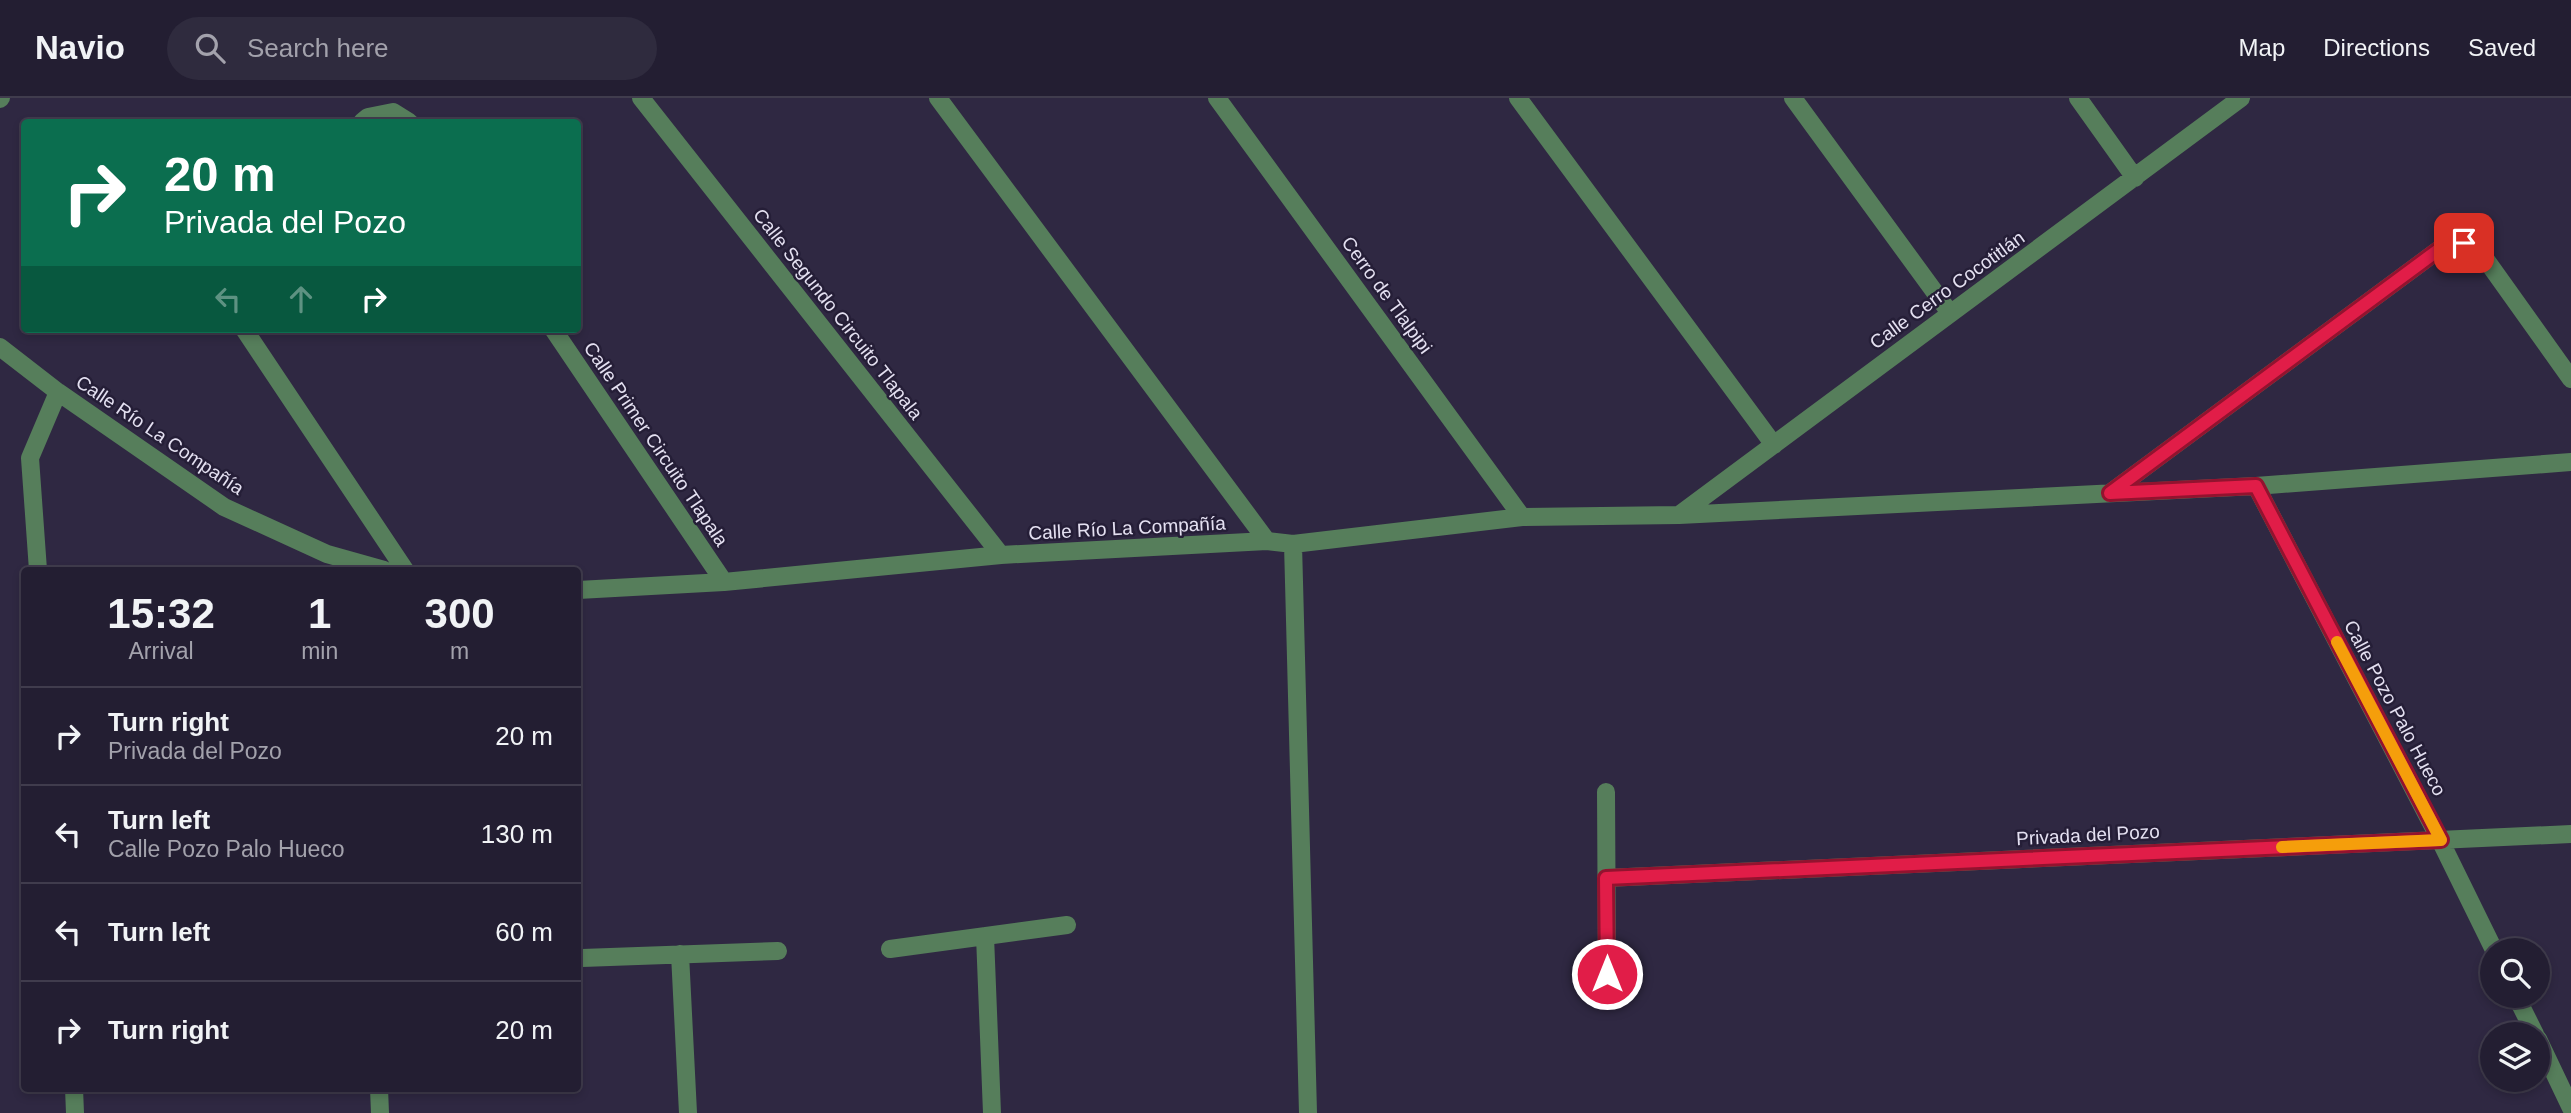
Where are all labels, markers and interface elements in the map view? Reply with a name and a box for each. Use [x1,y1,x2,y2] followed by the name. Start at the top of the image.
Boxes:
[167,17,657,80] search box
[35,29,125,66] text: Navio
[191,29,229,67] icon: search
[247,33,389,63] text: Search here
[2239,34,2285,61] text: Map
[2323,34,2430,61] text: Directions
[2468,34,2536,61] text: Saved
[49,147,140,238] icon: right
[164,147,276,201] text: 20 m
[164,204,406,240] text: Privada del Pozo
[749,204,927,424] street label: Calle Segundo Circuito Tlapala
[2434,213,2494,273] pin
[2445,224,2483,262] icon: arrive
[1866,227,2028,353] street label: Calle Cerro Cocotitlán
[1338,233,1436,357] street label: Cerro de Tlalpipi
[209,280,247,318] icon: left
[282,280,320,318] icon: ahead
[355,280,393,318] icon: right
[580,338,732,550] street label: Calle Primer Circuito Tlapala
[72,371,248,499] street label: Calle Río La Compañía
[1028,512,1227,544] street label: Calle Río La Compañía
[107,590,215,637] text: 15:32
[308,590,331,637] text: 1
[425,590,495,637] text: 300
[2340,617,2450,799] street label: Calle Pozo Palo Hueco
[128,638,194,664] text: Arrival
[301,638,338,664] text: min
[450,638,469,664] text: m
[108,707,229,737] text: Turn right
[49,717,87,755] icon: right
[495,721,553,751] text: 20 m
[108,738,282,764] text: Privada del Pozo
[108,805,210,835] text: Turn left
[49,815,87,853] icon: left
[481,819,553,849] text: 130 m
[2016,821,2160,849] street label: Privada del Pozo
[108,836,345,862] text: Calle Pozo Palo Hueco
[49,913,87,951] icon: left
[108,917,210,947] text: Turn left
[495,917,553,947] text: 60 m
[1570,937,1644,1011] position arrow
[2480,938,2550,1092] map controls
[2480,938,2550,1008] button: search
[49,1011,87,1049] icon: right
[108,1015,229,1045] text: Turn right
[495,1015,553,1045] text: 20 m
[2480,1022,2550,1092] button: layers

